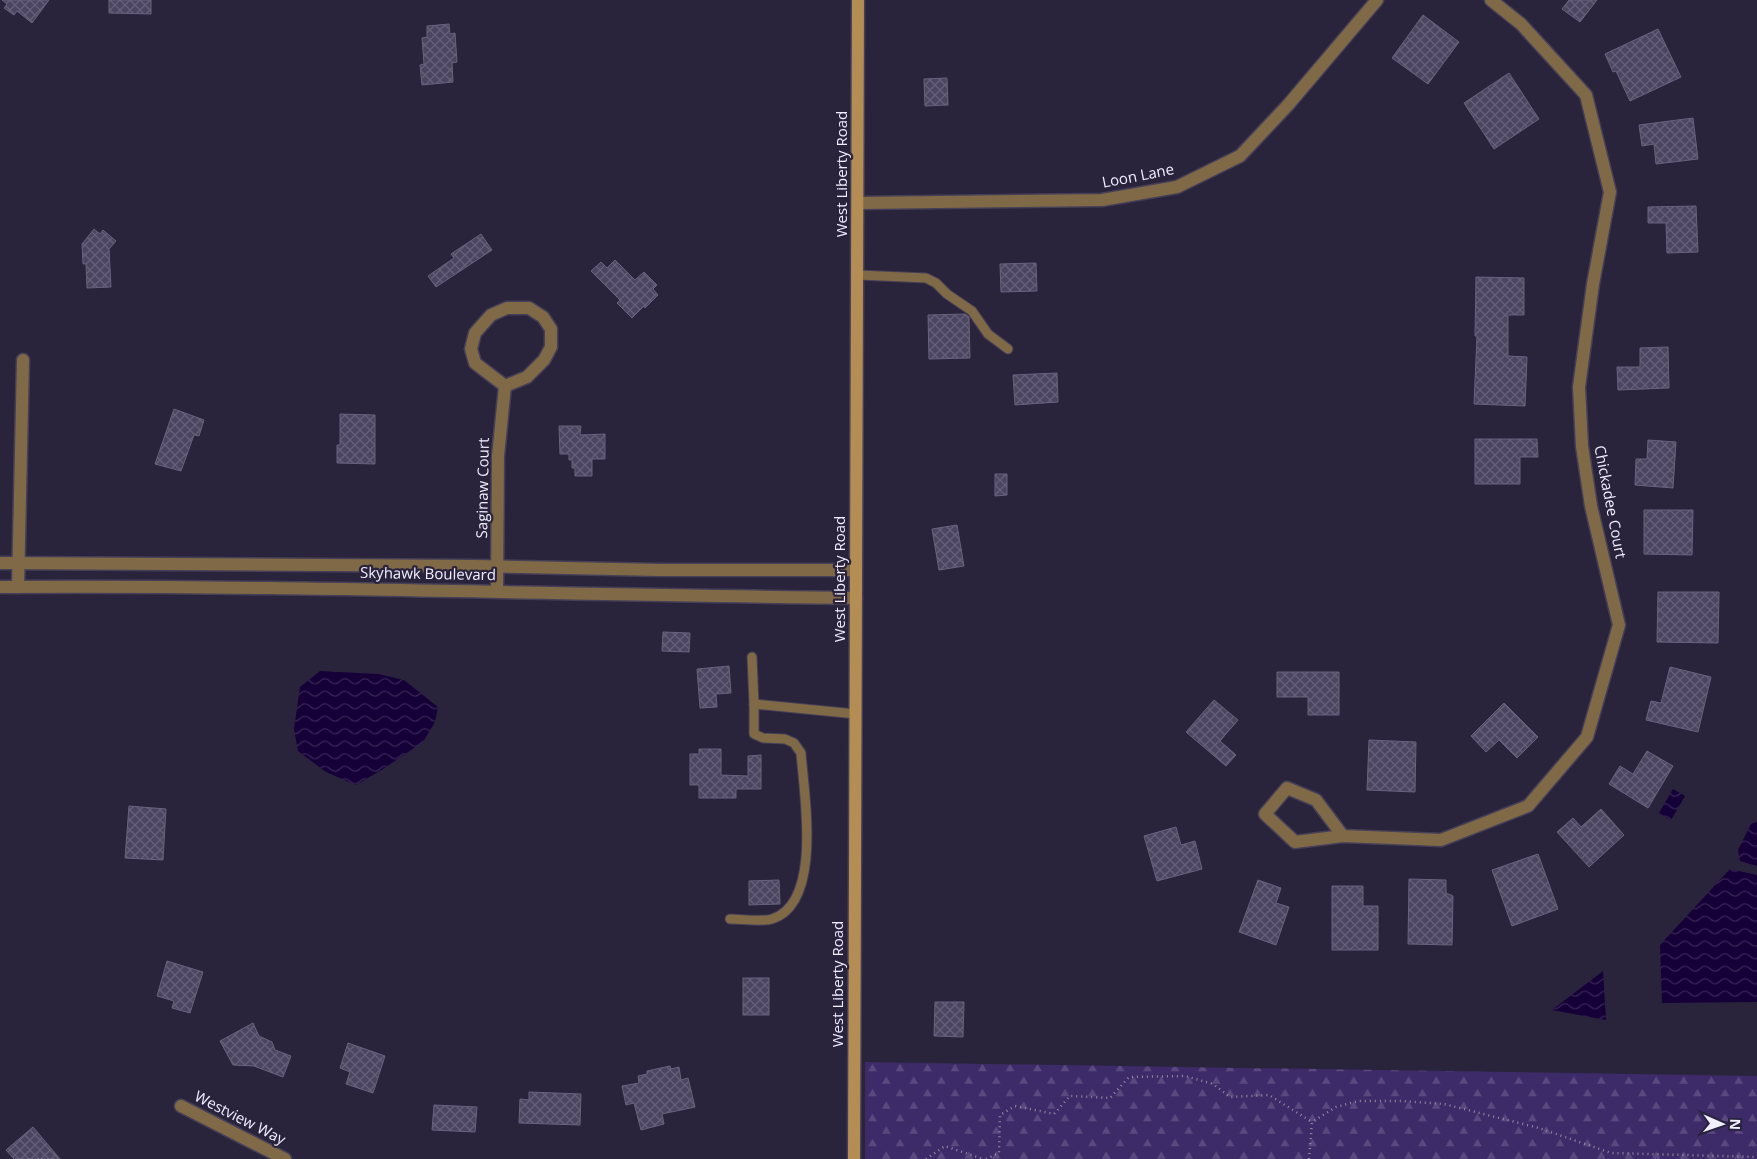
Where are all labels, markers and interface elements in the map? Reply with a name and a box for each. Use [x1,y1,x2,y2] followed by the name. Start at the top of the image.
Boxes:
[831,111,851,237] street label: West Liberty Road
[1100,158,1175,192] street label: Loon Lane
[471,437,493,539] street label: Saginaw Court
[1590,444,1632,560] street label: Chickadee Court
[829,516,849,642] street label: West Liberty Road
[360,562,496,584] street label: Skyhawk Boulevard
[827,921,847,1047] street label: West Liberty Road
[191,1086,290,1149] street label: Westview Way
[1697,1099,1747,1149] north arrow
[1726,1118,1745,1130] text: N

